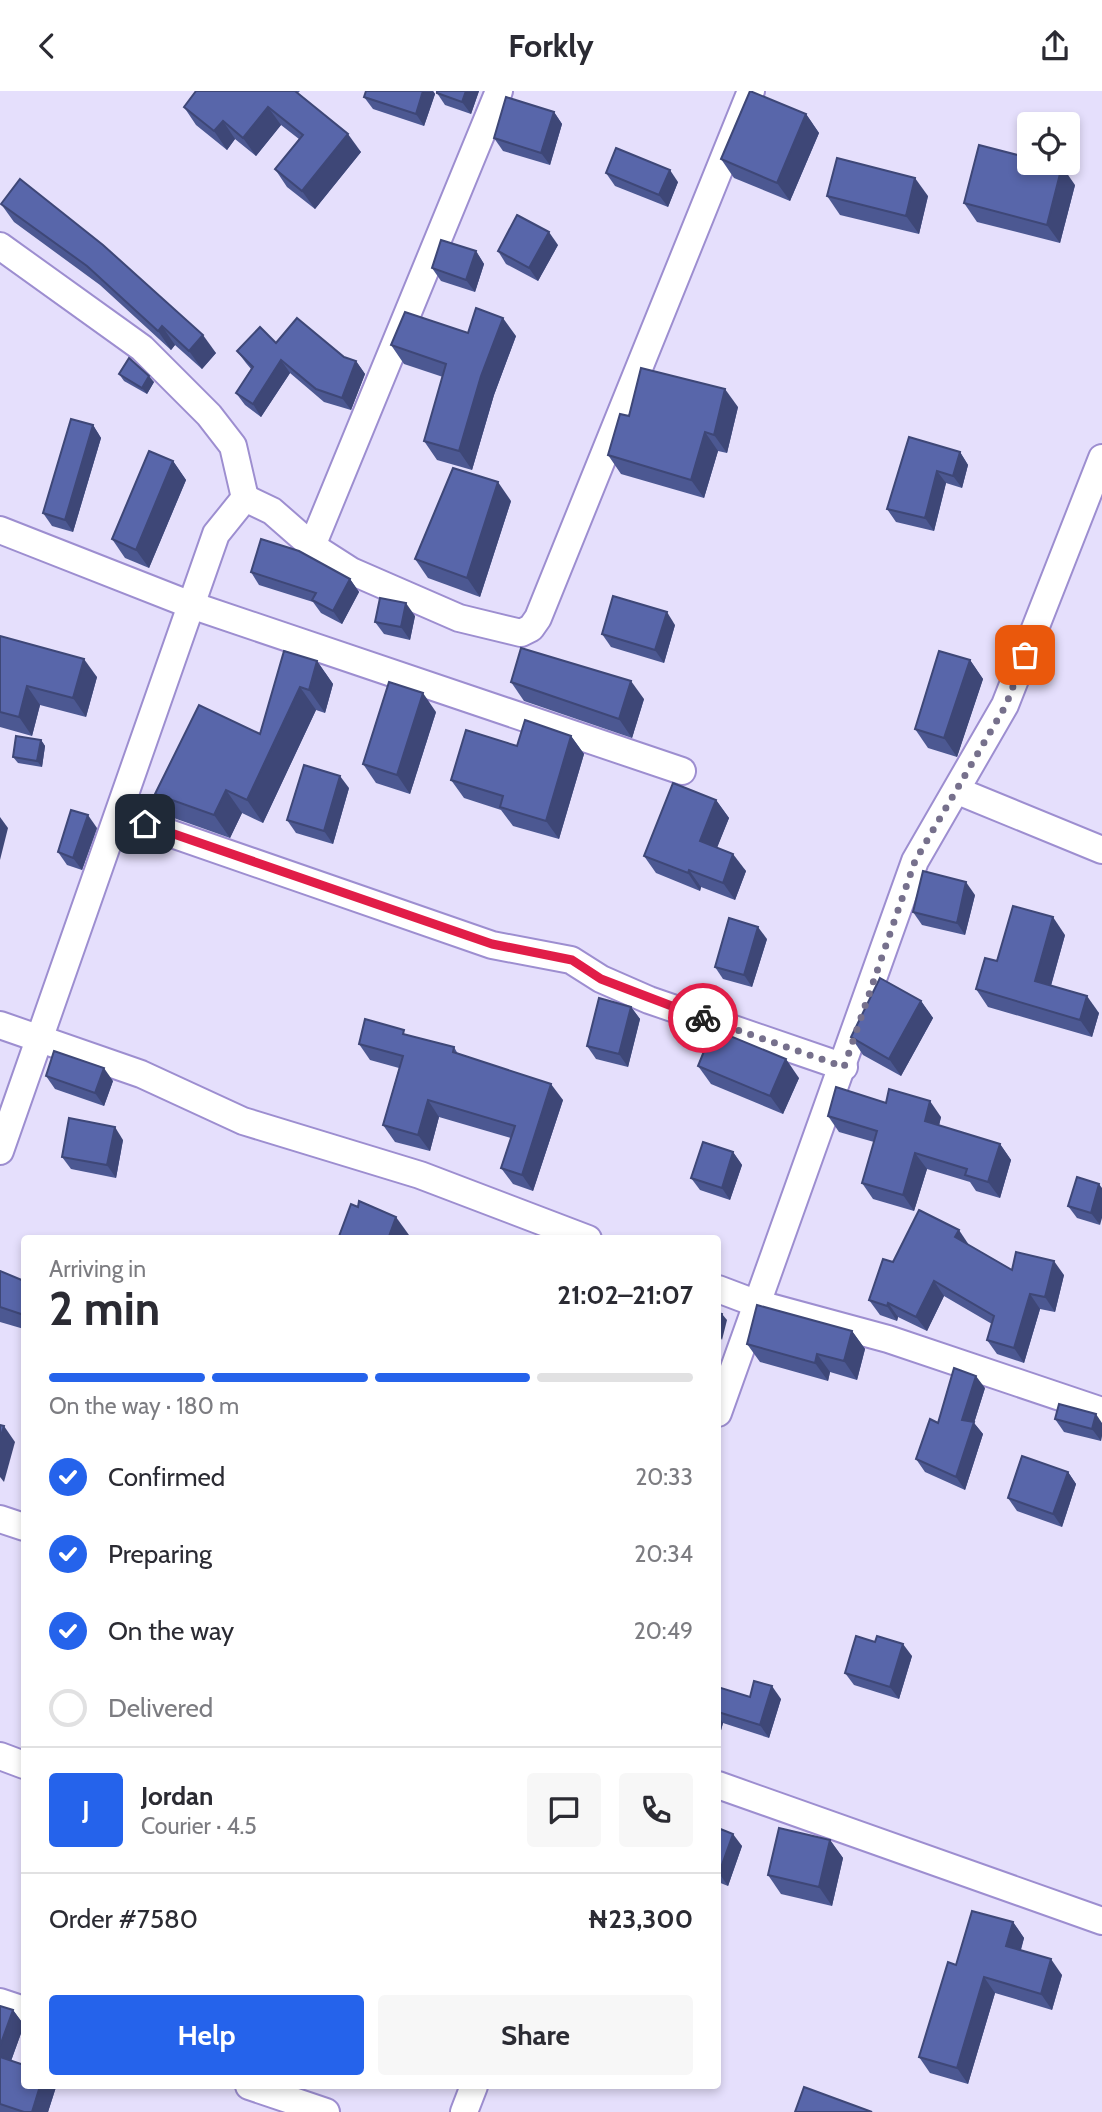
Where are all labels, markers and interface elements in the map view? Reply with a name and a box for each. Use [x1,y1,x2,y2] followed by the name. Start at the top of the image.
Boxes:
[508,26,594,65] text: Forkly
[28,27,66,65] icon: back
[1036,27,1074,65] icon: share
[1017,112,1080,175] map controls
[1017,112,1080,175] button: locate
[995,625,1055,685] pin
[1006,636,1044,674] icon: bag
[115,794,175,854] pin
[126,805,164,843] icon: home
[668,983,738,1053] courier
[684,999,722,1037] icon: bike
[49,1255,146,1283] text: Arriving in
[557,1279,693,1311] text: 21:02–21:07
[49,1281,160,1337] text: 2 min
[49,1392,239,1420] text: On the way · 180 m
[49,1458,87,1496] icon: check
[108,1461,225,1493] text: Confirmed
[635,1463,693,1491] text: 20:33
[49,1535,87,1573] icon: check
[108,1538,212,1570] text: Preparing
[634,1540,693,1568] text: 20:34
[49,1612,87,1650] icon: check
[108,1615,234,1647] text: On the way
[634,1617,693,1645] text: 20:49
[108,1692,213,1724] text: Delivered
[527,1773,601,1847] button: chat
[619,1773,693,1847] button: phone
[141,1780,213,1812] text: Jordan
[82,1794,90,1826] text: J
[141,1812,257,1840] text: Courier · 4.5
[49,1903,198,1935] text: Order #7580
[587,1903,693,1935] text: ₦23,300
[49,1995,364,2075] button: Help
[378,1995,693,2075] button: Share

